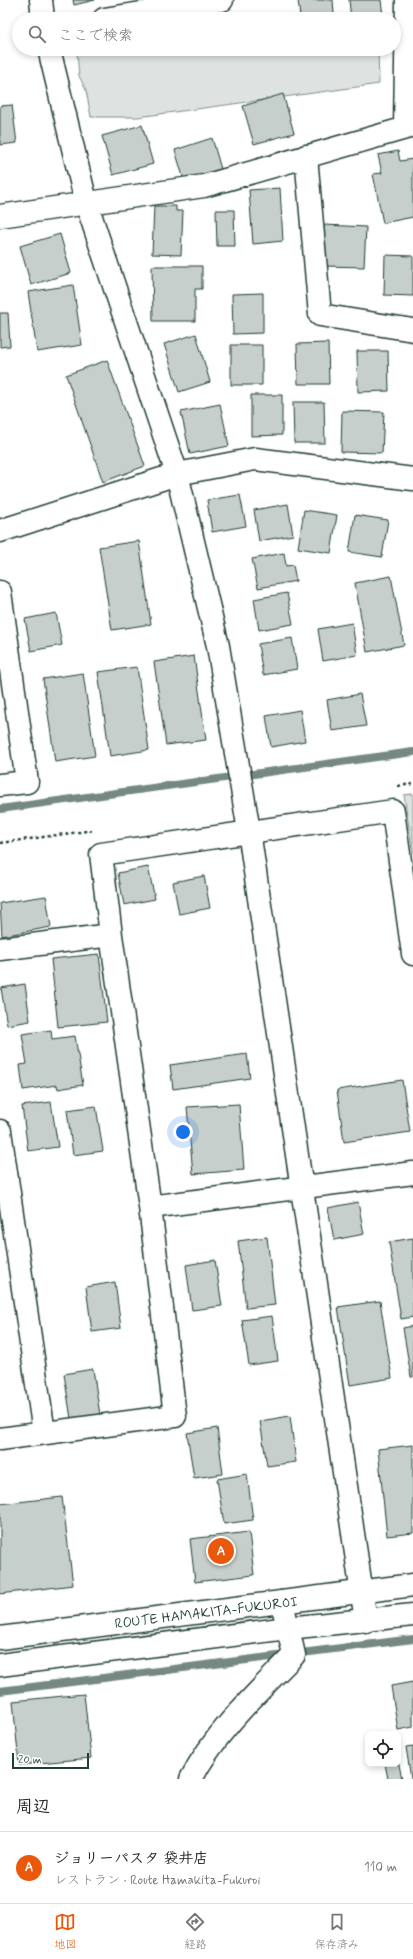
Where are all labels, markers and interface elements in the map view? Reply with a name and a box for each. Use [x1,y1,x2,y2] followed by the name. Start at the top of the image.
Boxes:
[12,12,401,56] search box
[26,23,48,45] icon: search
[58,26,133,46] text: ここで検索
[173,1122,193,1142] your location
[208,1536,234,1566] pin: A
[114,1593,299,1633] street label: ROUTE HAMAKITA-FUKUROI
[365,1731,401,1767] map controls
[365,1731,401,1767] button: locate
[12,1751,89,1770] scale bar
[18,1753,41,1767] text: 20 m
[16,1796,50,1818] text: 周辺
[54,1849,208,1869] text: ジョリーパスタ 袋井店
[25,1859,33,1876] text: A
[364,1859,397,1876] text: 110 m
[54,1872,260,1889] text: レストラン · Route Hamakita-Fukuroi
[54,1911,76,1952] tab: 地図
[184,1911,206,1952] tab: 経路
[315,1911,359,1952] tab: 保存済み

